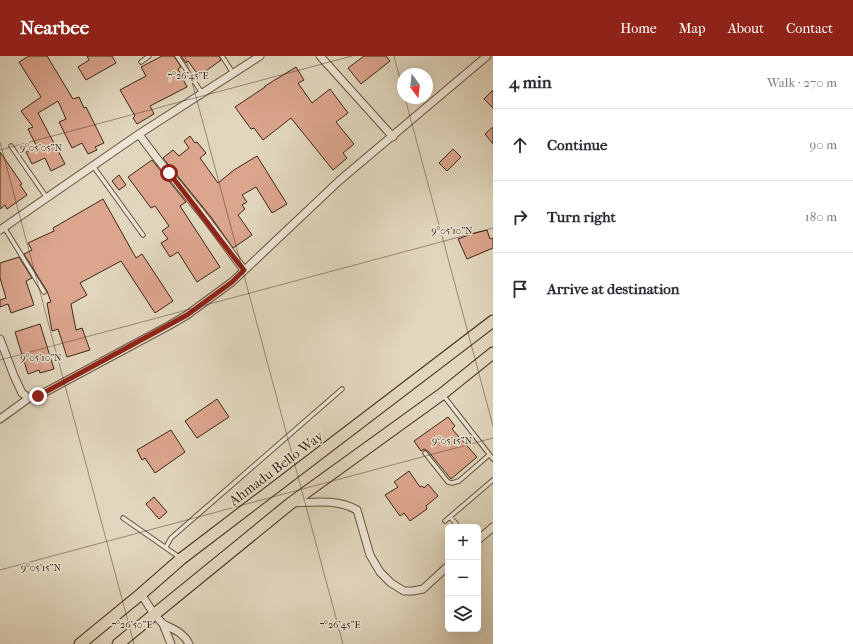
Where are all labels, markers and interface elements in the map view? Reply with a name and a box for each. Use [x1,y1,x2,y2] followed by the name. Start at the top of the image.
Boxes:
[20,17,89,39] text: Nearbee
[620,20,657,37] text: Home
[679,20,706,37] text: Map
[728,20,764,37] text: About
[786,20,833,37] text: Contact
[397,68,433,104] north arrow
[167,70,209,82] text: 7°26'45"E
[509,72,552,92] text: 4 min
[767,75,837,90] text: Walk · 270 m
[509,134,531,156] icon: ahead
[547,136,607,154] text: Continue
[809,137,837,152] text: 90 m
[20,142,63,154] text: 9°05'05"N
[160,164,178,182] route start
[509,206,531,228] icon: right
[547,208,616,226] text: Turn right
[805,209,837,224] text: 180 m
[431,225,473,237] text: 9°05'10"N
[509,278,531,300] icon: arrive
[547,280,679,298] text: Arrive at destination
[20,352,62,364] text: 9°05'10"N
[29,387,47,405] route end
[225,427,327,510] street label: Ahmadu Bello Way
[432,435,473,447] text: 9°05'15"N
[445,524,481,632] map controls
[445,524,481,560] button: +
[445,560,481,596] button: −
[21,562,62,574] text: 9°05'15"N
[445,596,481,632] button: layers
[112,619,152,631] text: 7°26'50"E
[319,619,361,631] text: 7°26'45"E

